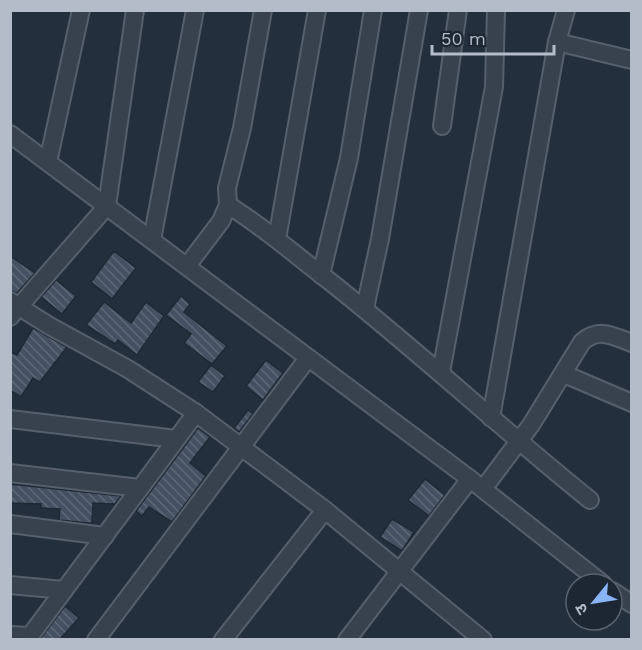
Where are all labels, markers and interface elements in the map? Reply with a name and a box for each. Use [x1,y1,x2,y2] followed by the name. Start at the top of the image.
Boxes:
[432,18,554,56] scale bar
[441,28,486,49] text: 50 m
[564,572,624,632] north arrow
[571,600,592,618] text: उ

